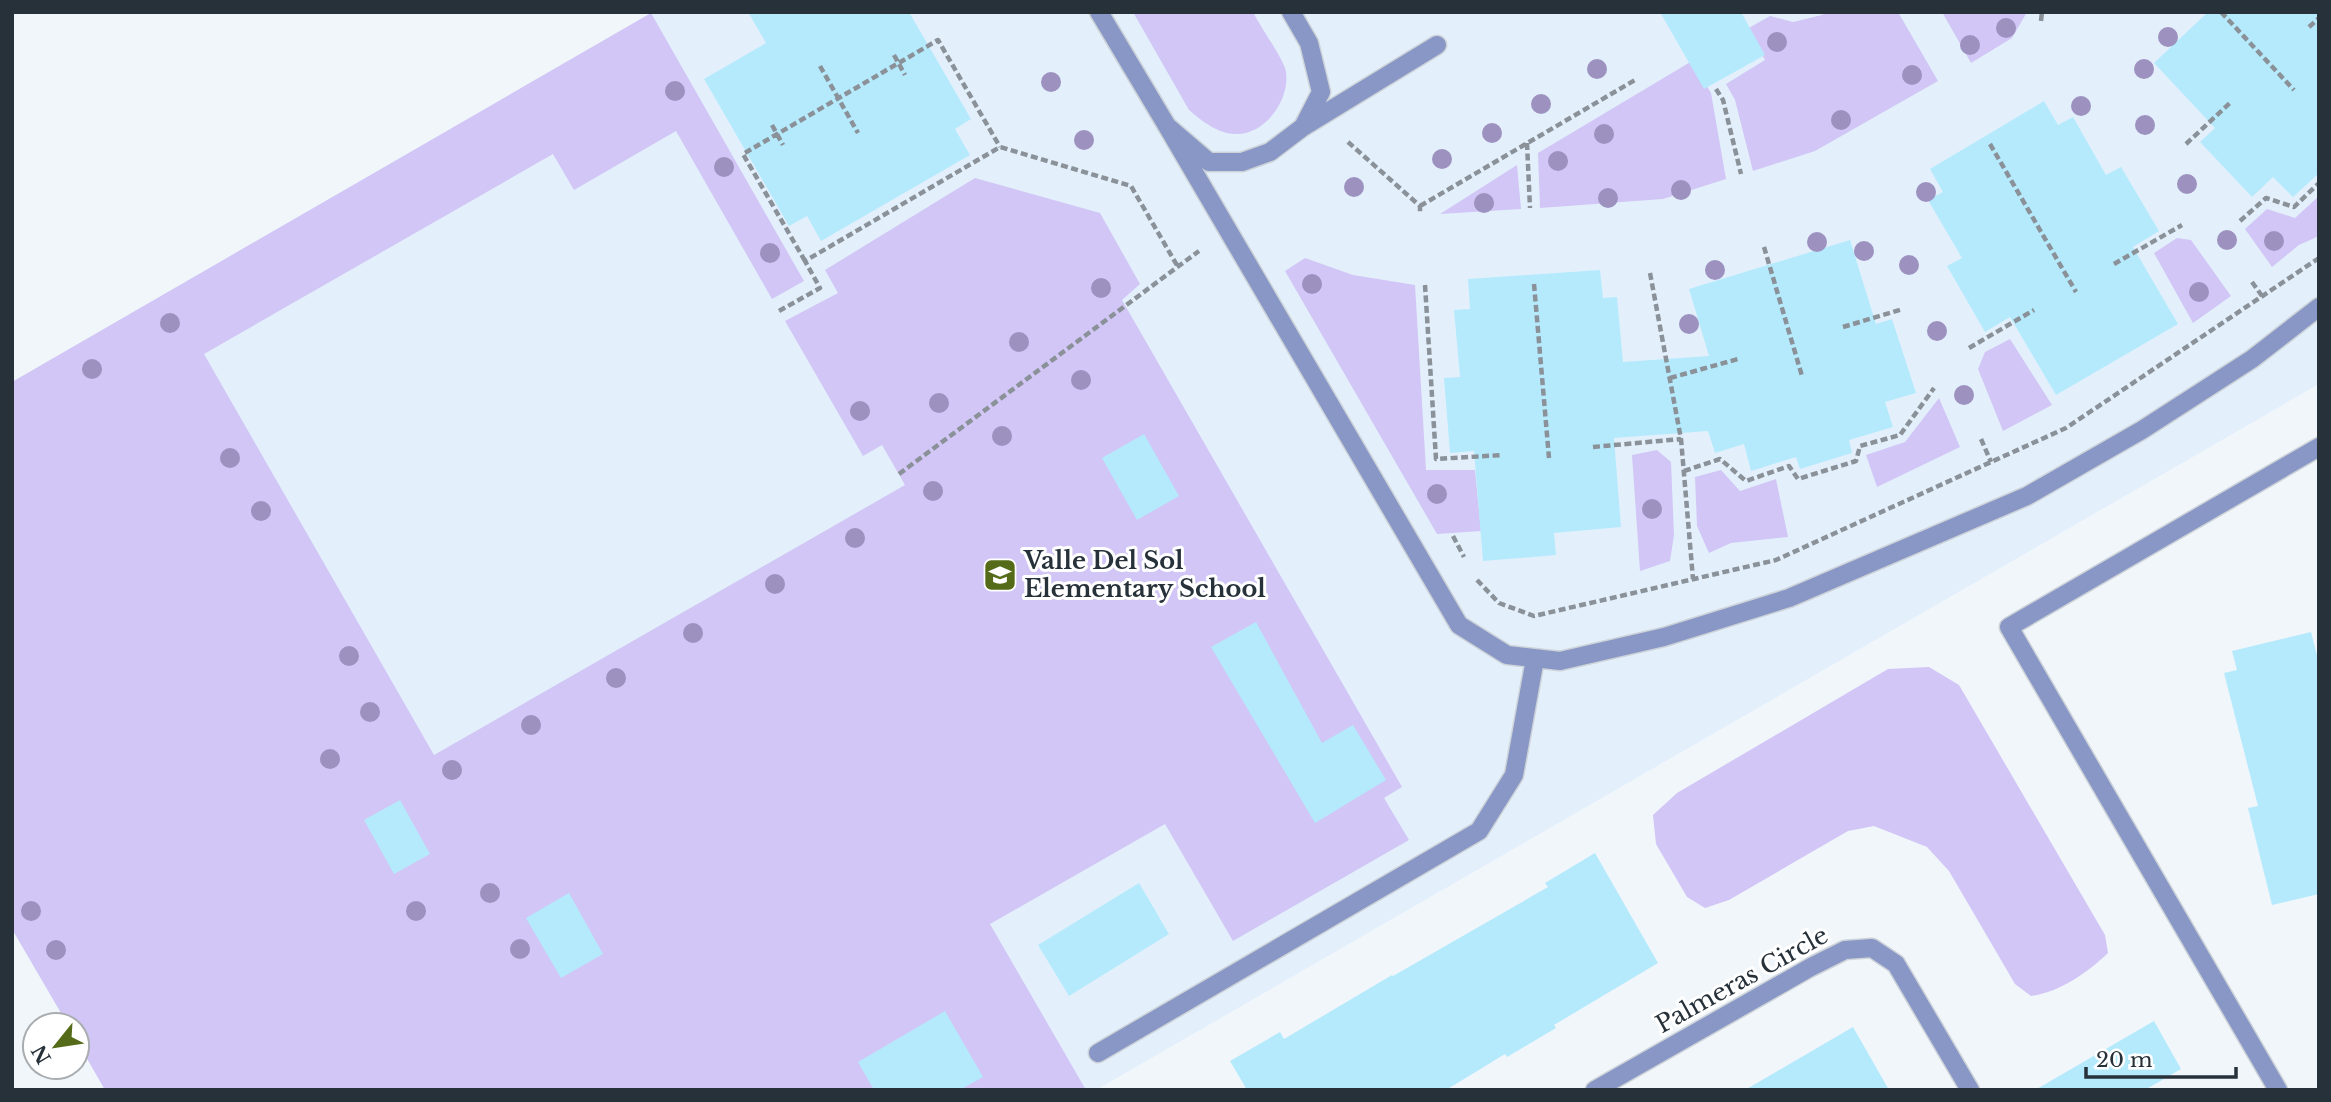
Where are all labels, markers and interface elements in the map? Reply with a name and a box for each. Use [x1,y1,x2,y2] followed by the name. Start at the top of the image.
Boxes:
[1023,546,1266,603] place label: Valle Del Sol Elementary School
[981,556,1019,594] school or university icon: Valle Del Sol Elementary School
[1651,920,1833,1039] street label: Palmeras Circle
[21,1011,91,1081] north arrow
[2086,1036,2236,1080] scale bar
[27,1041,56,1068] text: N
[2096,1047,2153,1073] text: 20 m

